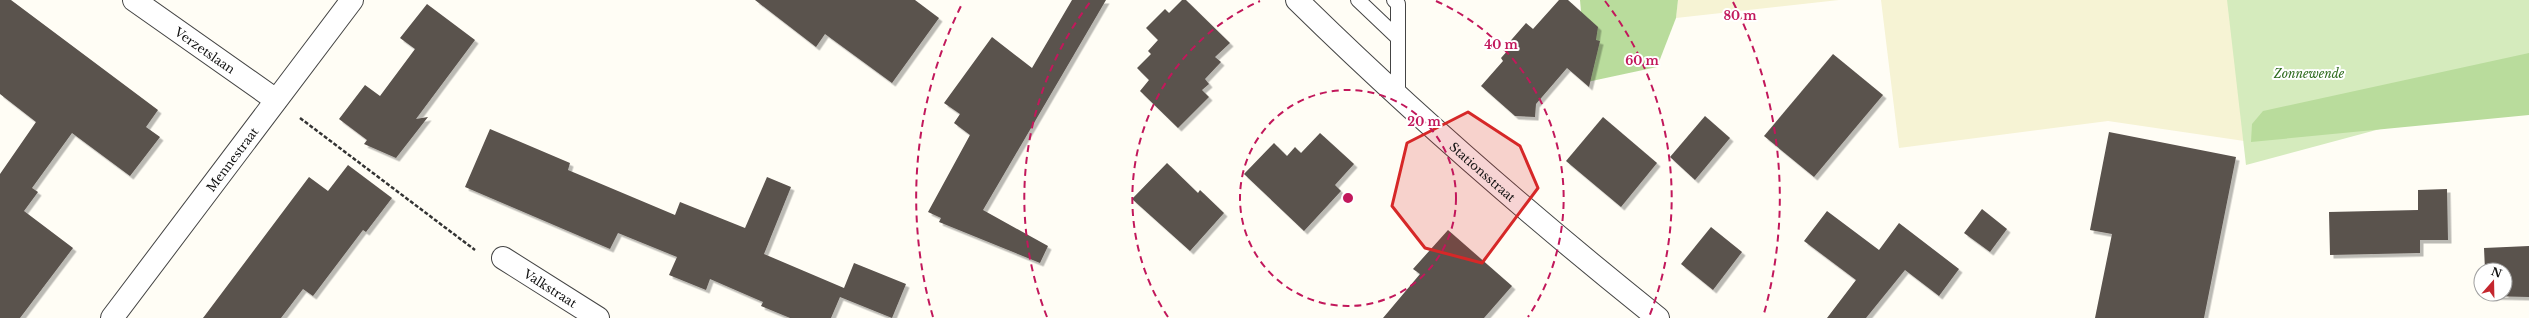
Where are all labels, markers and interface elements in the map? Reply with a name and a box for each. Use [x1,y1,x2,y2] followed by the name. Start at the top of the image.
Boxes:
[1723,8,1757,23] text: 80 m
[171,23,238,76] street label: Verzetslaan
[1484,37,1518,52] text: 40 m
[1625,53,1660,68] text: 60 m
[2273,66,2345,81] park label: Zonnewende
[1407,114,1441,129] text: 20 m
[203,124,261,194] street label: Mennestraat
[1447,139,1519,205] street label: Stationsstraat
[1341,191,1355,205] centre of rings
[2473,262,2513,302] north arrow
[2489,264,2504,281] text: N
[520,265,580,310] street label: Valkstraat

